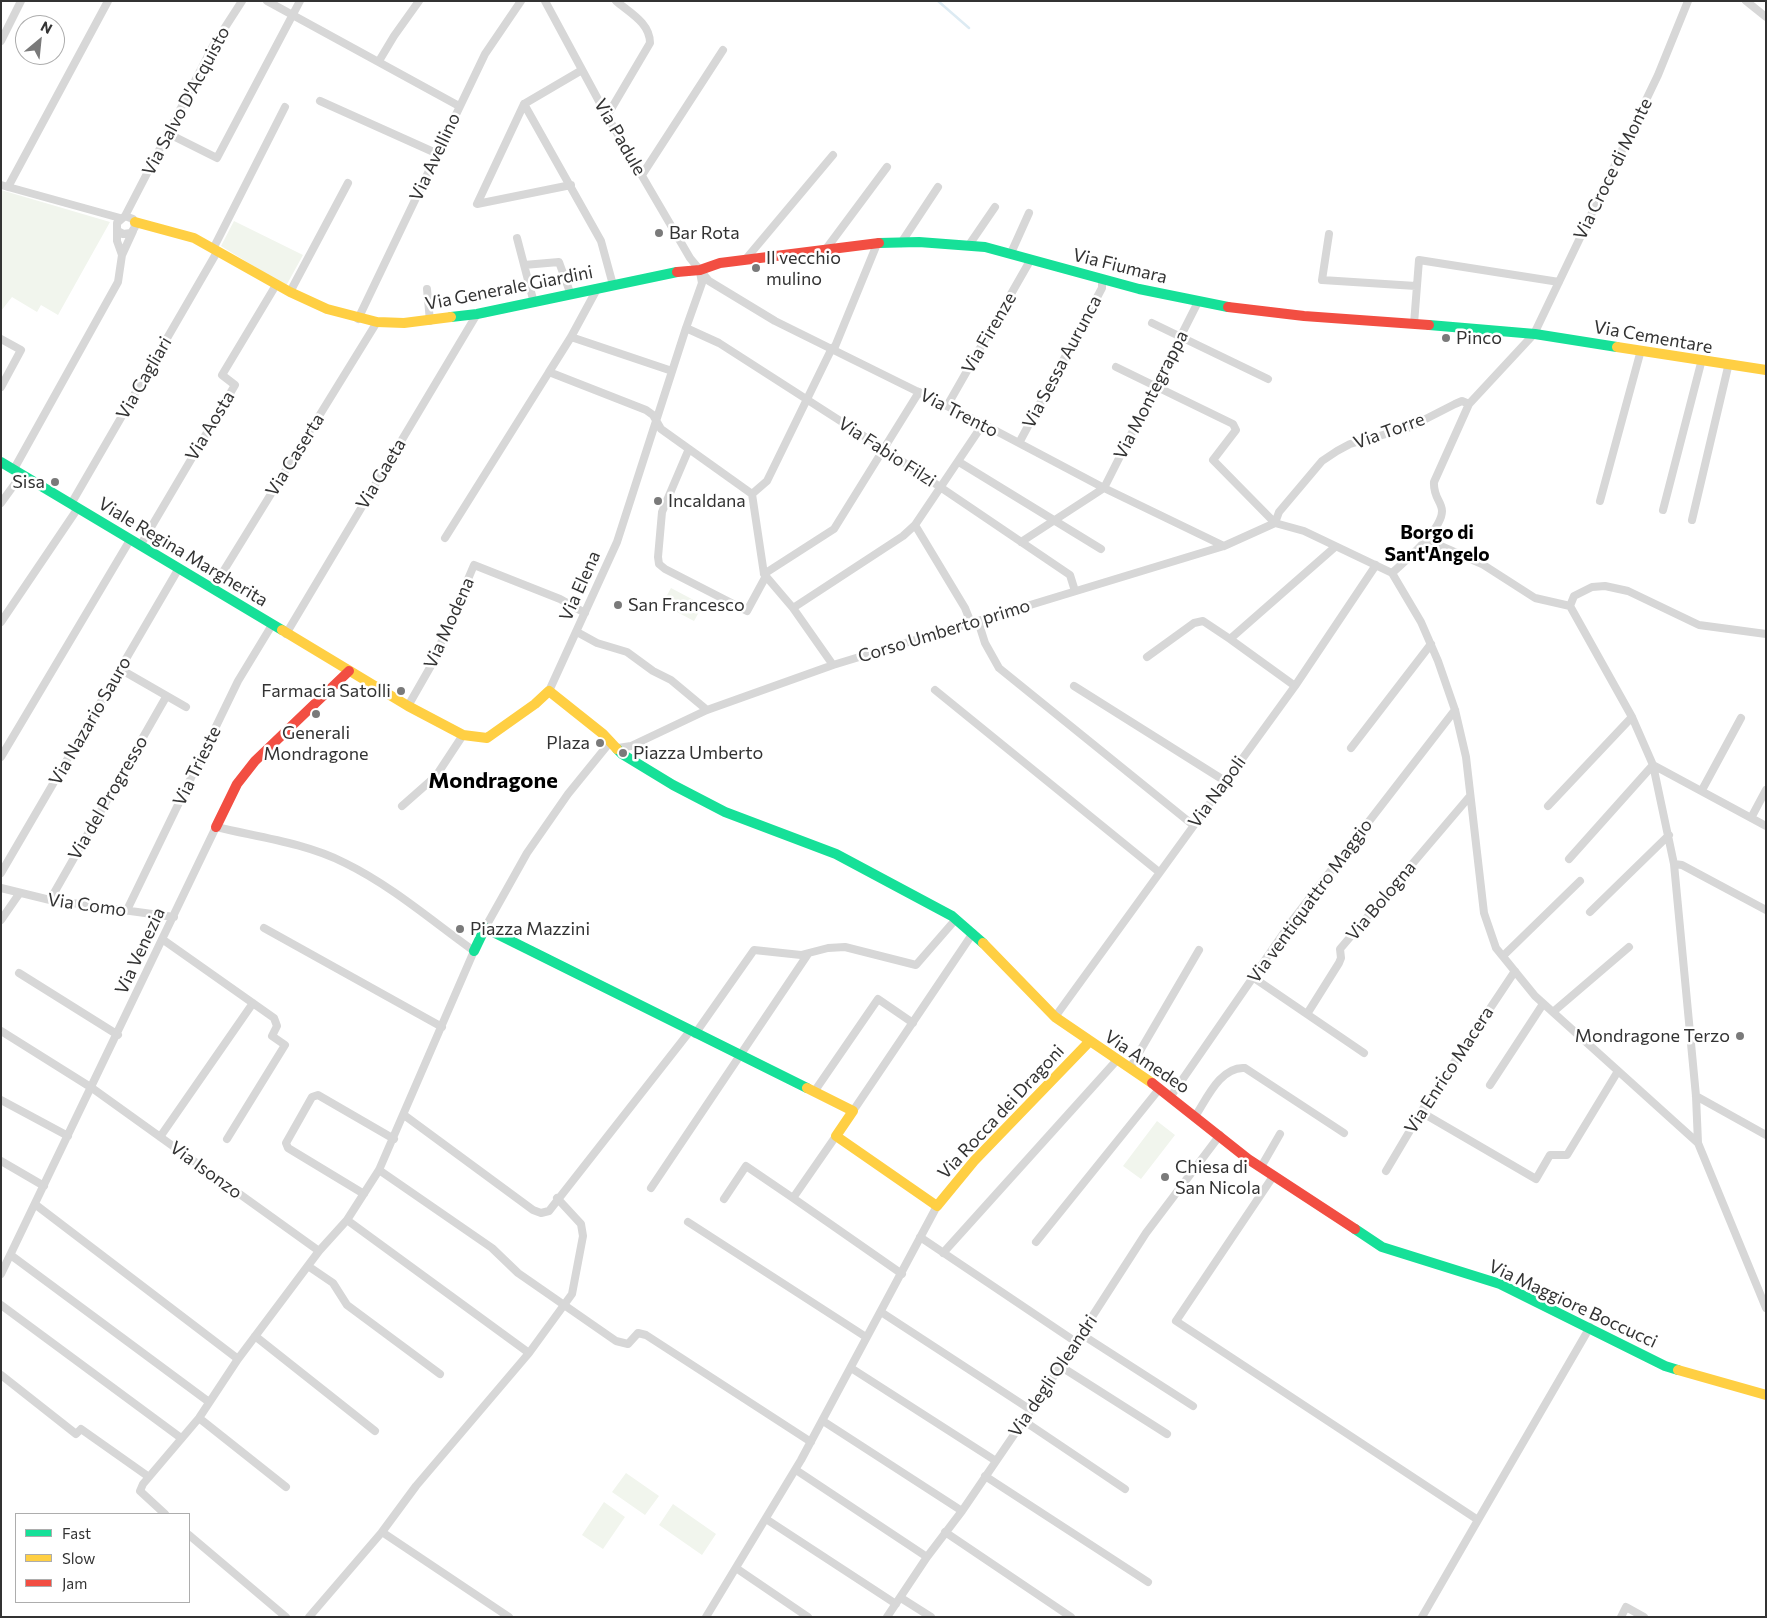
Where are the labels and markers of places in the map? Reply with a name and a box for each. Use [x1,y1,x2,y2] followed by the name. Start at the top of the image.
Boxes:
[669,222,740,244] place label: Bar Rota
[653,227,665,239] marker: Bar Rota
[766,247,841,290] place label: Il vecchio mulino
[750,262,762,274] marker: Il vecchio mulino
[1456,327,1502,349] place label: Pinco
[1440,332,1452,344] marker: Pinco
[12,471,45,493] place label: Sisa
[49,476,61,488] marker: Sisa
[668,490,746,512] place label: Incaldana
[652,495,664,507] marker: Incaldana
[628,594,745,616] place label: San Francesco
[612,599,624,611] marker: San Francesco
[261,680,391,702] place label: Farmacia Satolli
[395,685,407,697] marker: Farmacia Satolli
[310,708,322,720] marker: Generali Mondragone
[263,722,369,764] place label: Generali Mondragone
[546,732,590,754] place label: Plaza
[594,737,606,749] marker: Plaza
[633,742,763,764] place label: Piazza Umberto
[617,747,629,759] marker: Piazza Umberto
[470,918,590,940] place label: Piazza Mazzini
[454,923,466,935] marker: Piazza Mazzini
[1575,1025,1730,1047] place label: Mondragone Terzo
[1734,1030,1746,1042] marker: Mondragone Terzo
[1175,1156,1261,1198] place label: Chiesa di San Nicola
[1159,1171,1171,1183] marker: Chiesa di San Nicola

